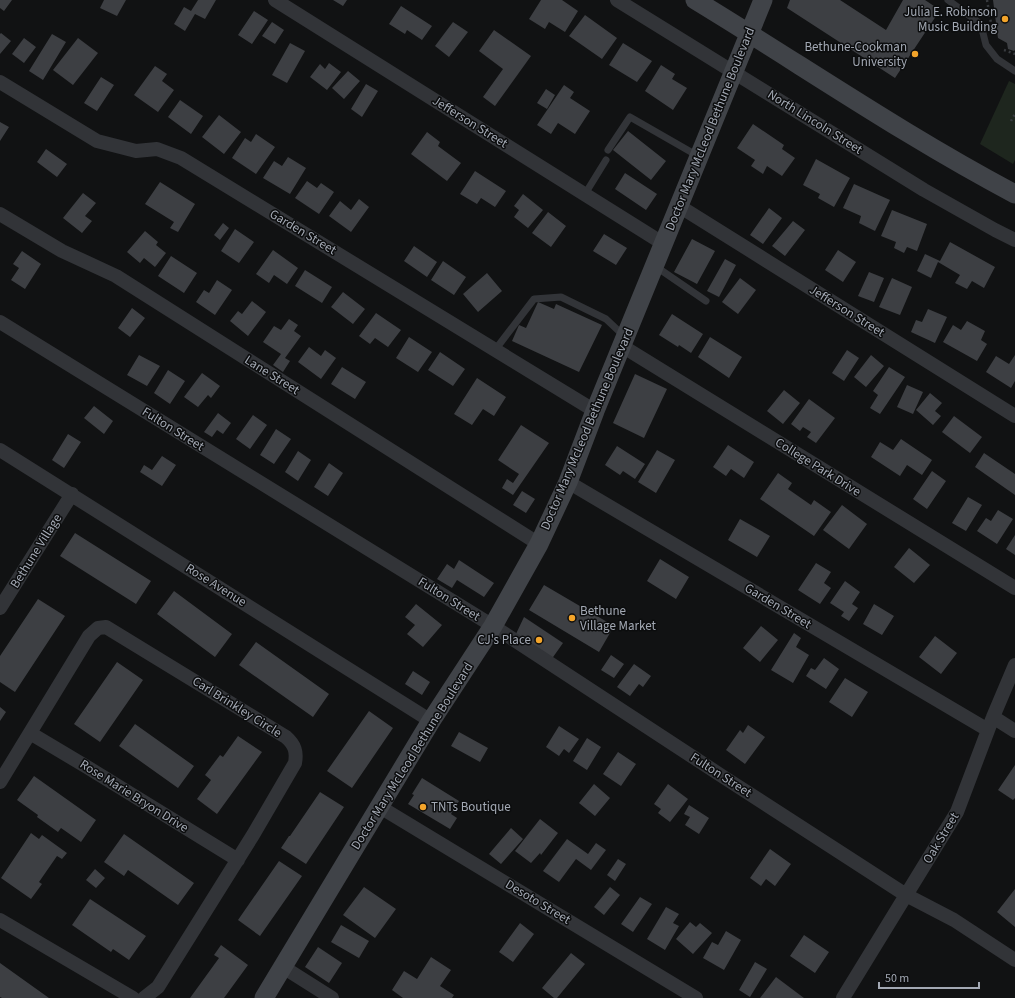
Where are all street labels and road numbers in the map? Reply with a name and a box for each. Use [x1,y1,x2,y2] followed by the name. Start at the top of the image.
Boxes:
[661,25,759,233] street label: Doctor Mary McLeod Bethune Boulevard
[764,85,866,159] street label: North Lincoln Street
[429,92,512,153] street label: Jefferson Street
[266,205,340,259] street label: Garden Street
[806,281,889,342] street label: Jefferson Street
[536,325,638,533] street label: Doctor Mary McLeod Bethune Boulevard
[241,351,303,399] street label: Lane Street
[138,403,208,456] street label: Fulton Street
[772,433,864,501] street label: College Park Drive
[6,510,66,592] street label: Bethune Village
[182,559,250,611] street label: Rose Avenue
[414,573,484,626] street label: Fulton Street
[741,579,815,633] street label: Garden Street
[347,659,477,853] street label: Doctor Mary McLeod Bethune Boulevard
[189,672,285,742] street label: Carl Brinkley Circle
[687,748,756,802] street label: Fulton Street
[76,755,192,837] street label: Rose Marie Bryon Drive
[919,809,964,867] street label: Oak Street
[502,875,574,929] street label: Desoto Street

